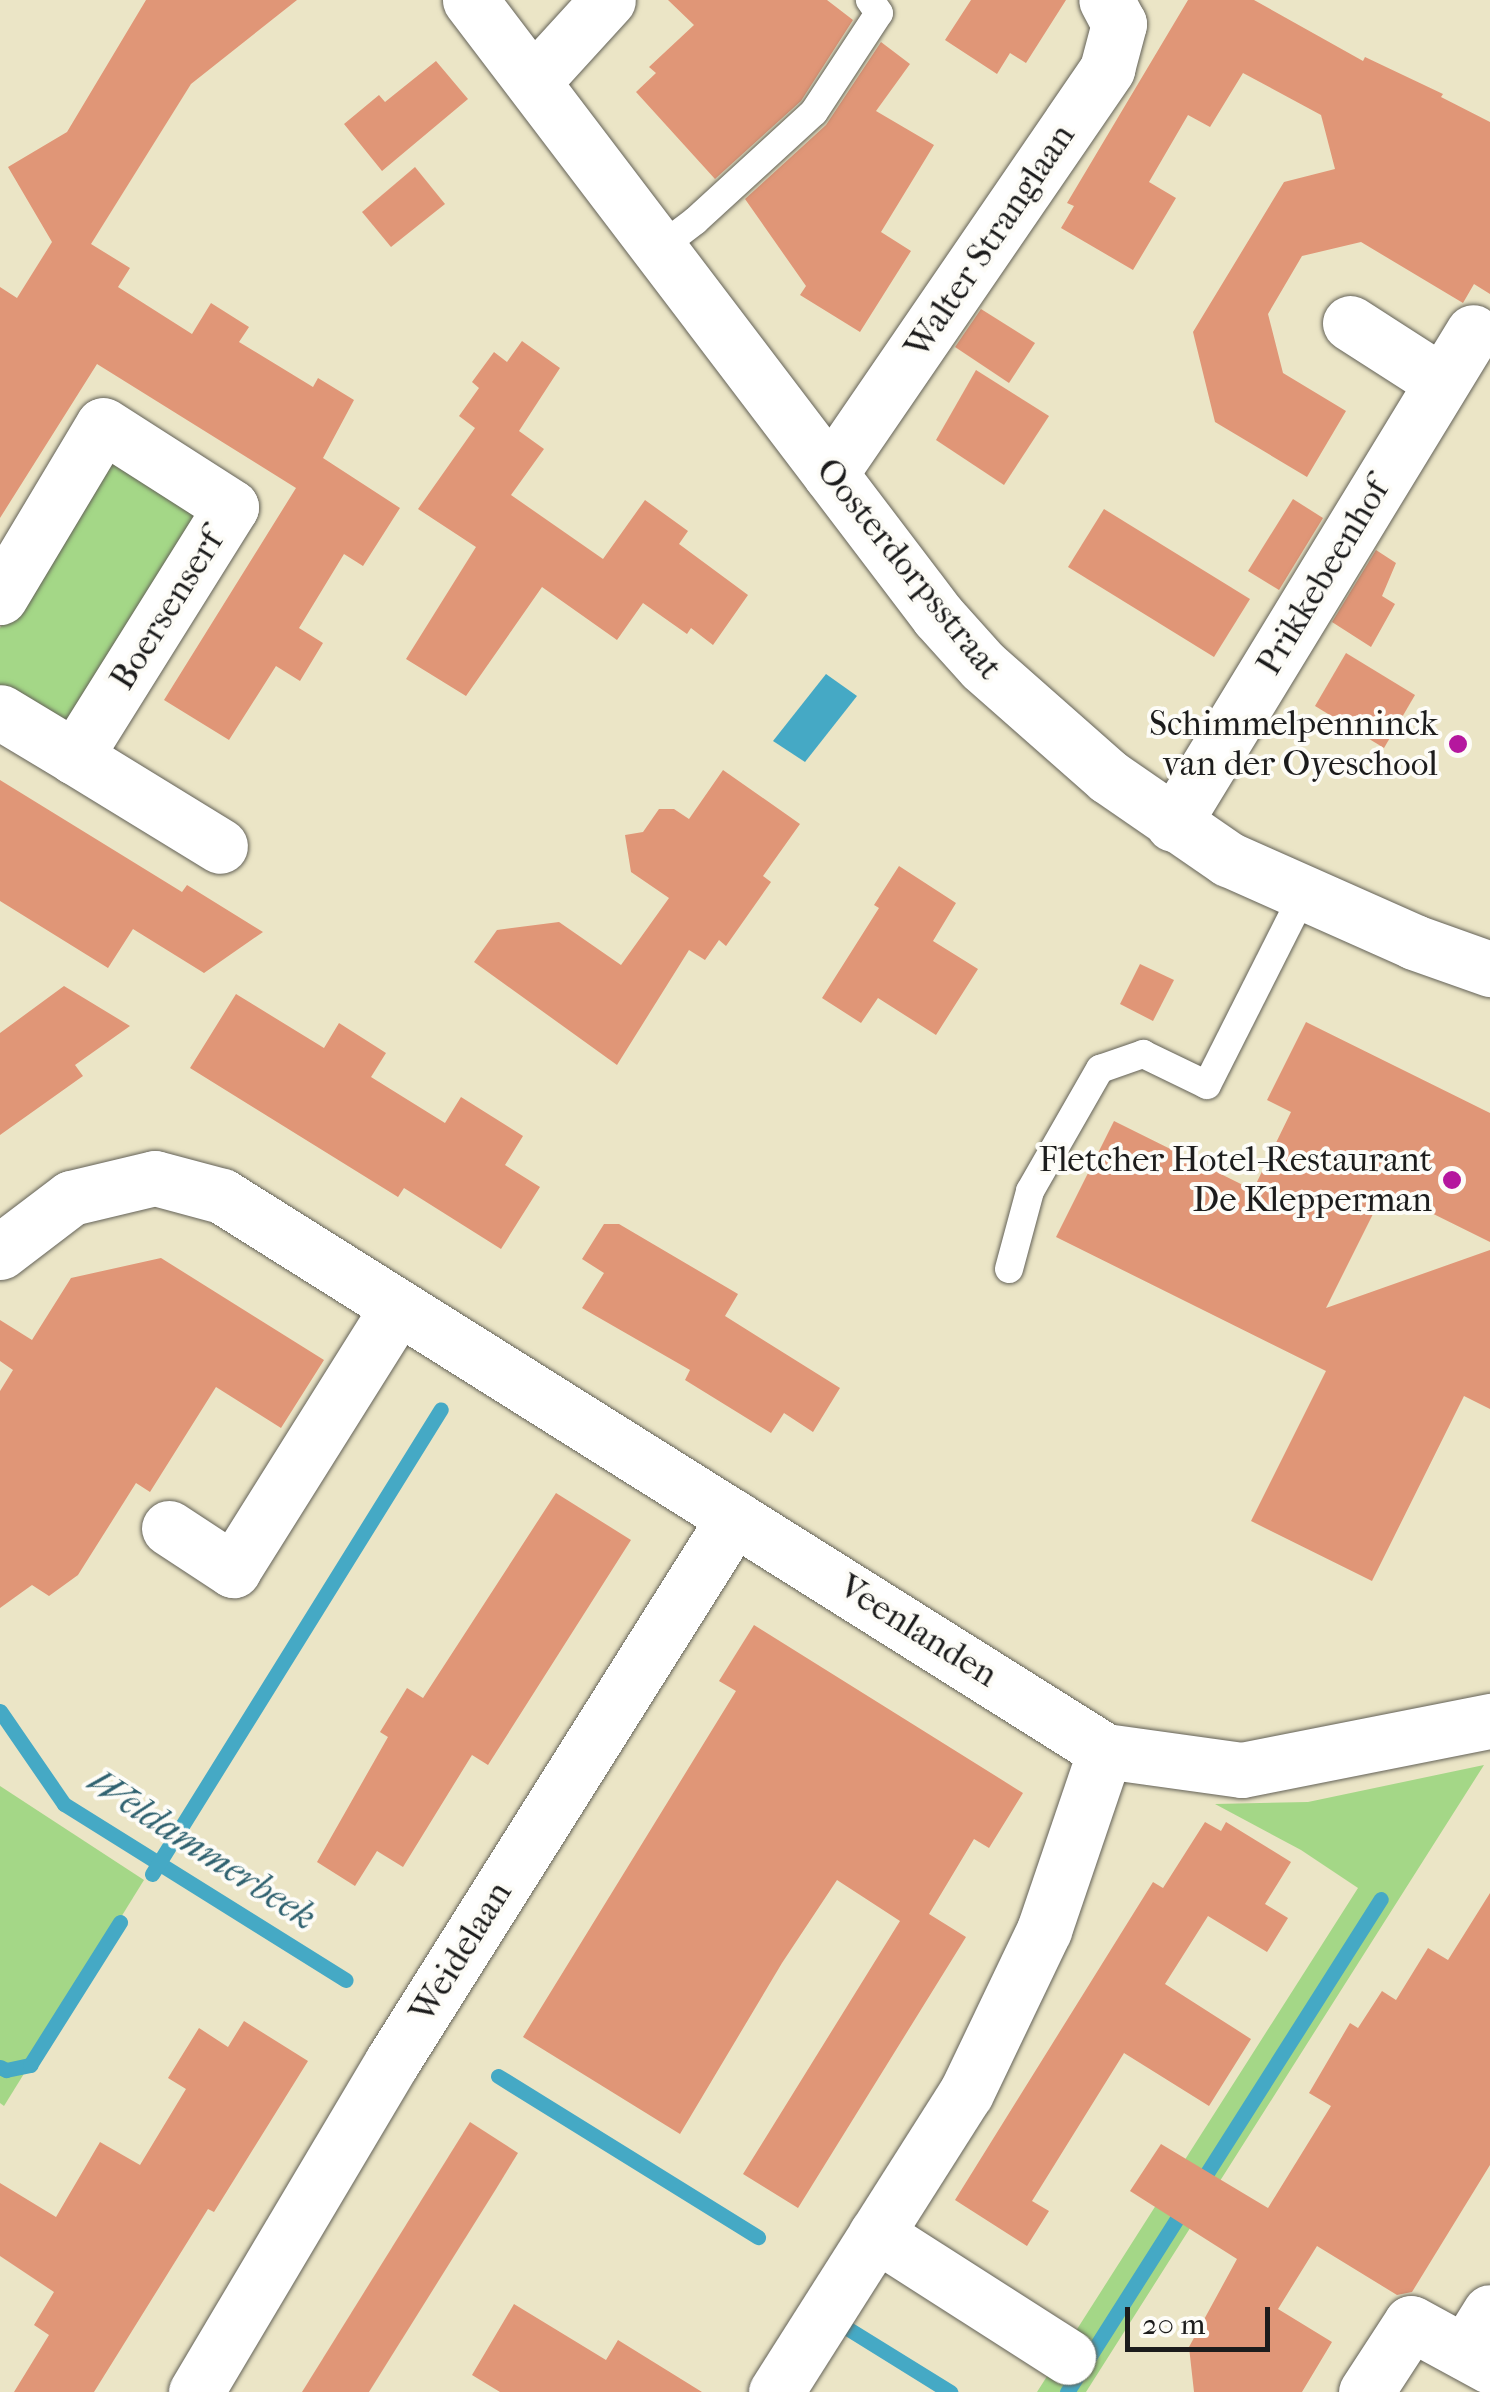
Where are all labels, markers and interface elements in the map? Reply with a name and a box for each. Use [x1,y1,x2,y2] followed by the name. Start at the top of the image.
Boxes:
[896,116,1084,366] street label: Walter Stranglaan
[807,450,1011,688] street label: Oosterdorpsstraat
[1248,471,1398,683] street label: Prikkebeenhof
[102,523,232,697] street label: Boersenserf
[1149,703,1438,785] place label: Schimmelpenninck van der Oyeschool
[1447,733,1469,755] marker: Schimmelpenninck van der Oyeschool
[1039,1139,1432,1221] place label: Fletcher Hotel-Restaurant De Klepperman
[1441,1169,1463,1191] marker: Fletcher Hotel-Restaurant De Klepperman
[831,1566,1005,1696] street label: Veenlanden
[79,1758,325,1940] water label: Weldammerbeek
[401,1874,521,2030] street label: Weidelaan
[1130,2287,1275,2349] scale bar
[1142,2307,1205,2342] text: 20 m

